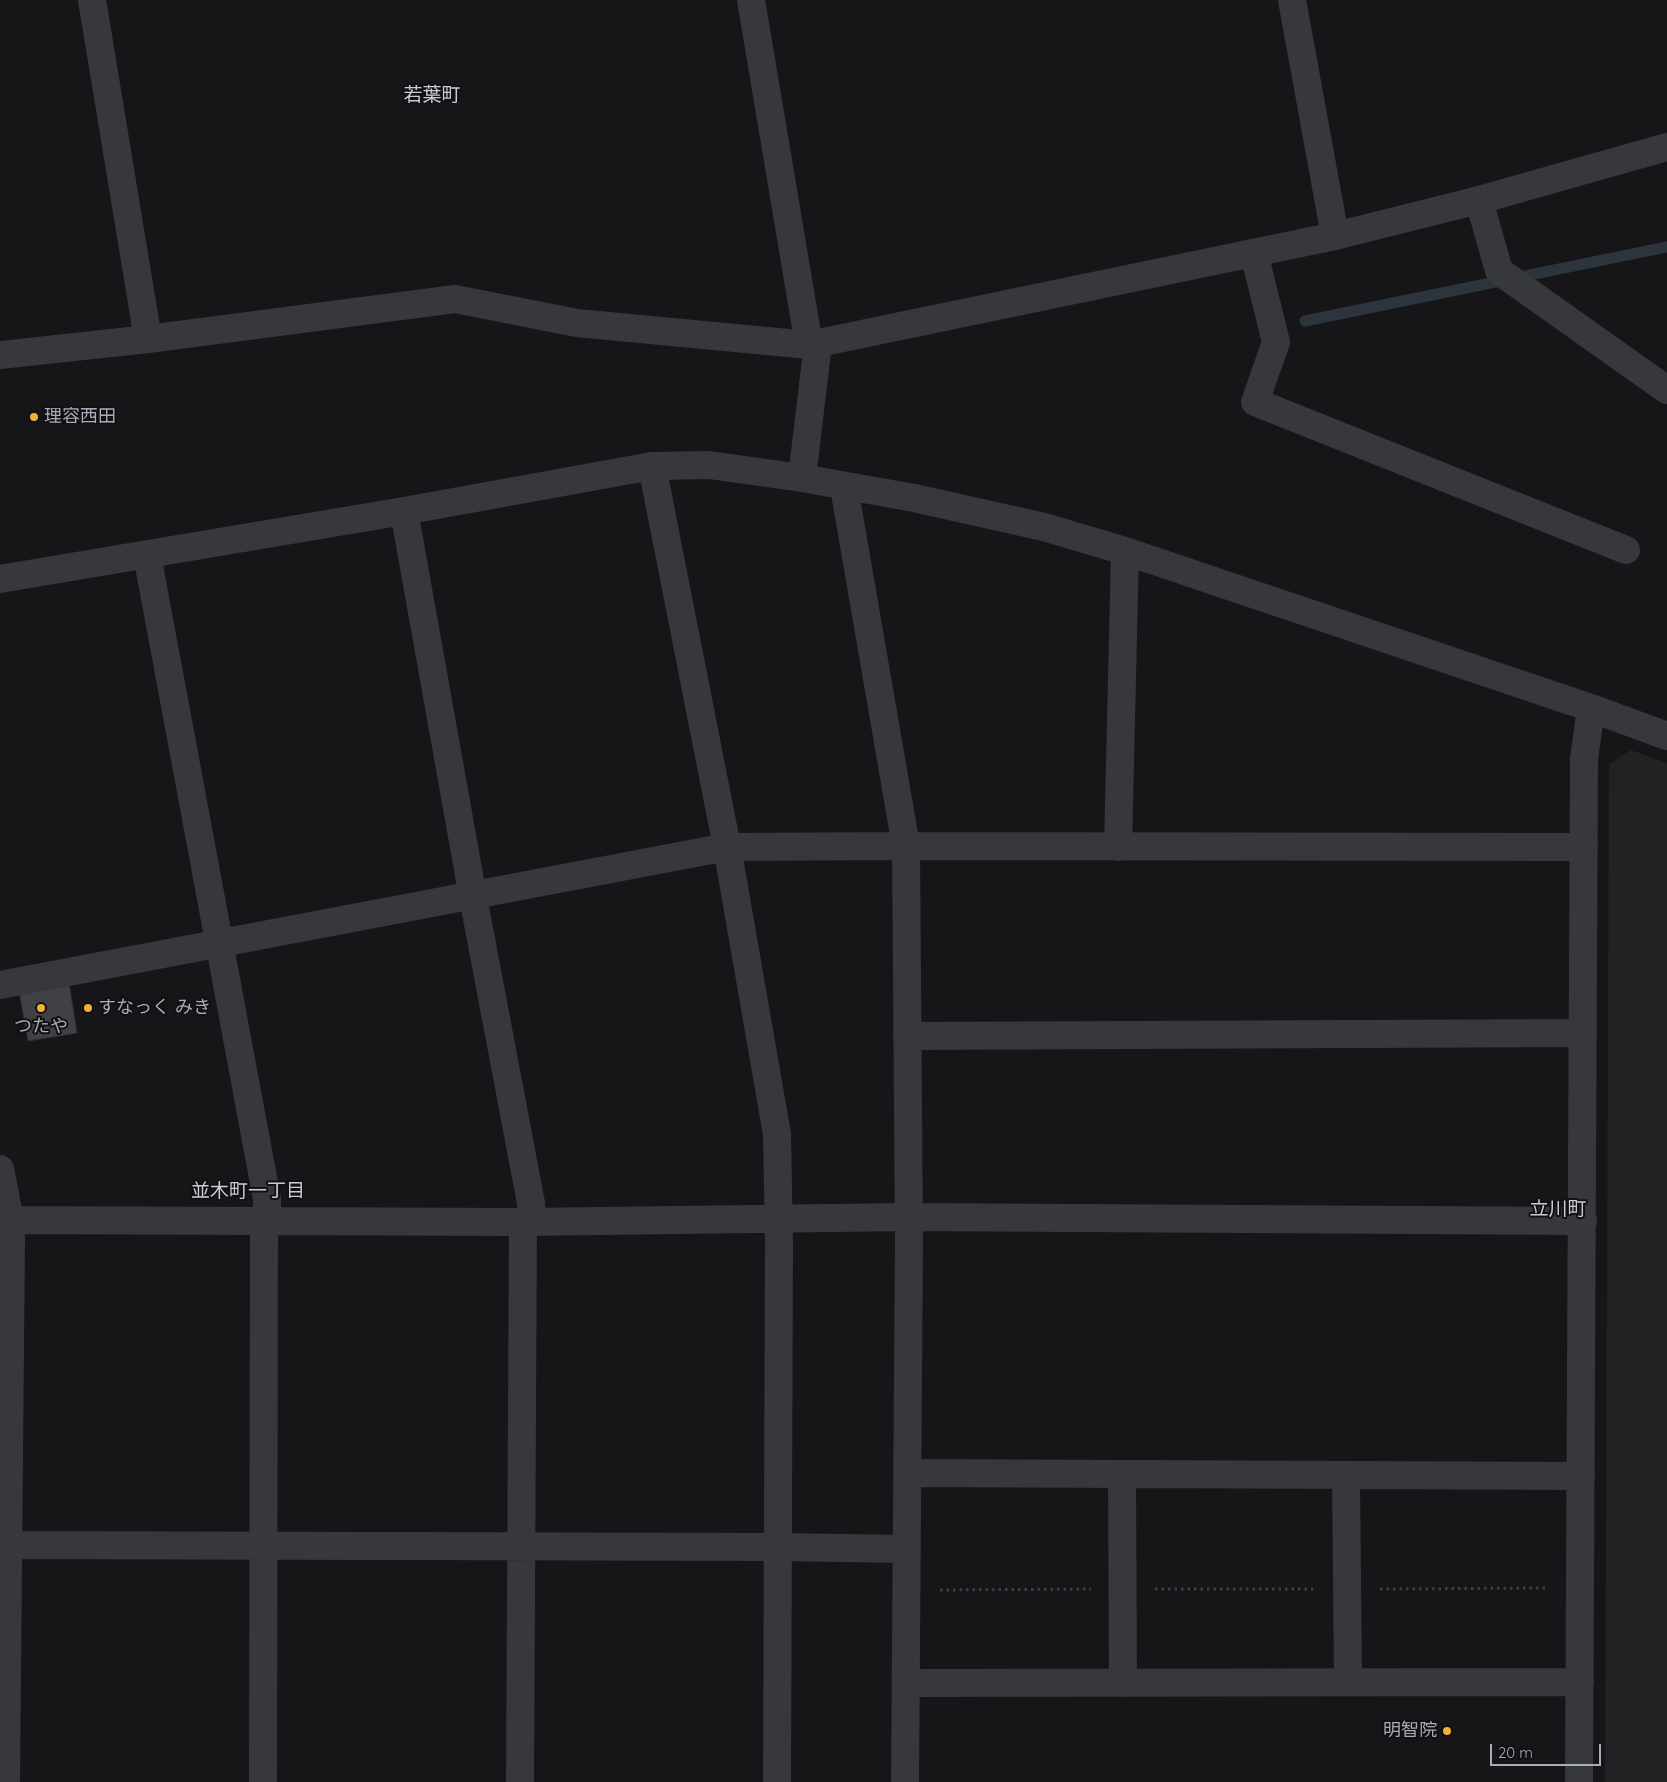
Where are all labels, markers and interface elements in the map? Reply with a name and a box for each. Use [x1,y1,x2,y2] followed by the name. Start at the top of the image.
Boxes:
[404,84,460,106] district label: 若葉町
[44,406,116,428] place label: 理容西田
[28,411,40,423] marker: 理容西田
[98,997,211,1019] place label: すなっく みき
[35,1002,47,1014] marker: つたや
[82,1002,94,1014] marker: すなっく みき
[14,1016,68,1038] place label: つたや
[191,1180,305,1202] district label: 並木町一丁目
[1530,1198,1586,1220] district label: 立川町
[1383,1720,1437,1742] place label: 明智院
[1441,1725,1453,1737] marker: 明智院
[1492,1734,1603,1766] scale bar
[1498,1743,1533,1762] text: 20 m

